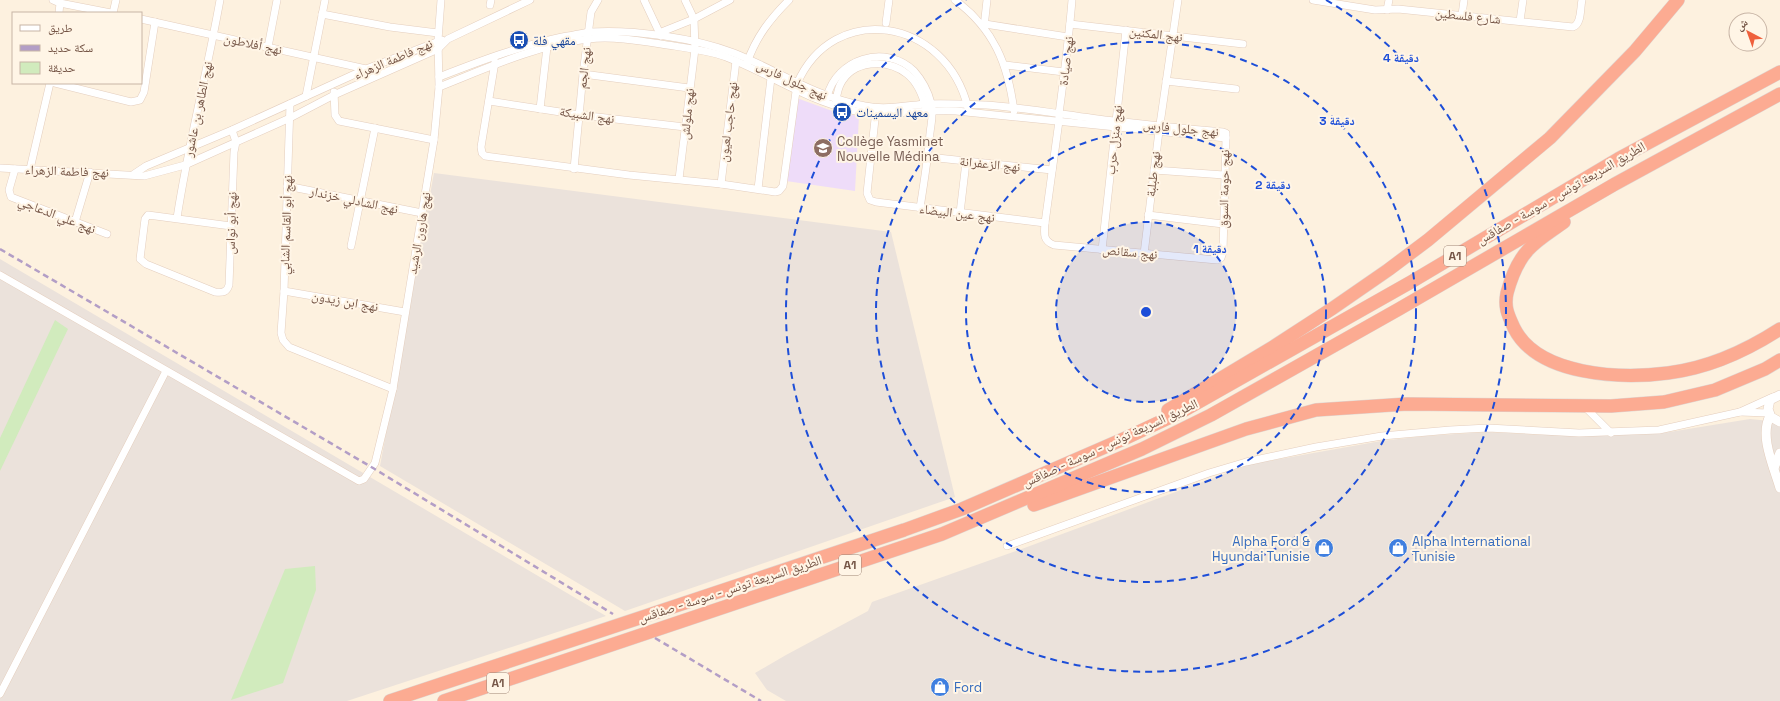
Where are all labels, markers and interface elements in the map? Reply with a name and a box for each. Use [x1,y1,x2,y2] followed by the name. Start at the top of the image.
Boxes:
[1434,4,1502,29] street label: شارع فلسطين
[12,12,142,84] legend
[1728,12,1768,52] north arrow
[1732,15,1751,34] text: ش
[48,20,73,36] text: طريق
[1128,22,1184,47] street label: نهج المكنين
[508,29,530,51] bus stop icon: مقهي فلة
[222,30,284,59] street label: نهج أفلاطون
[533,32,576,51] place label: مقهي فلة
[351,35,435,84] street label: نهج فاطمة الزهراء
[1055,35,1078,87] street label: نهج صيادة
[48,40,93,56] text: سكة حديد
[573,46,596,90] street label: نهج الجم
[1383,50,1419,66] text: 4 دقيقة
[754,56,830,105] street label: نهج جلول فارس
[48,60,76,76] text: حديقة
[179,60,217,159] street label: نهج الطاهر بن عاشور
[715,81,742,163] street label: نهج حاجب لعيون
[676,87,699,141] street label: نهج ملولش
[831,101,853,123] bus stop icon: معهد اليسمينات
[558,103,616,128] street label: نهج الشبيكة
[856,104,928,121] place label: معهد اليسمينات
[1102,104,1127,176] street label: نهج منزل حرب
[1319,113,1355,129] text: 3 دقيقة
[1142,116,1220,141] street label: نهج جلول فارس
[837,133,944,165] place label: Collège Yasminet Nouvelle Médina
[812,137,834,159] school or university icon: Collège Yasminet Nouvelle Médina
[1474,138,1648,248] street label: الطريق السريعة تونس - سوسة - صفاقس
[1215,149,1234,229] street label: نهج حومة السوق
[1142,150,1165,198] street label: نهج طبلبة
[959,152,1021,177] street label: نهج الزعفرانة
[25,161,109,182] street label: نهج فاطمة الزهراء
[276,175,299,275] street label: نهج أبو القاسم الشابي
[1255,177,1291,193] text: 2 دقيقة
[307,182,400,220] street label: نهج الشادلي خزندار
[221,191,242,255] street label: نهج أبو نواس
[403,191,436,276] street label: نهج هارون الرشيد
[15,192,98,240] street label: نهج علي الدعاجي
[918,200,996,227] street label: نهج عين البيضاء
[1102,241,1158,264] street label: نهج سقانص
[1193,241,1227,257] text: 1 دقيقة
[1444,246,1466,266] road number: A1
[310,287,380,316] street label: نهج ابن زيدون
[1139,305,1153,319] centre of rings
[1020,395,1200,491] street label: الطريق السريعة تونس - سوسة - صفاقس
[1212,533,1310,565] place label: Alpha Ford & Hyundai Tunisie
[1412,533,1531,565] place label: Alpha International Tunisie
[1313,537,1335,559] shop icon: Alpha Ford & Hyundai Tunisie
[1387,537,1409,559] shop icon: Alpha International Tunisie
[636,551,824,627] street label: الطريق السريعة تونس - سوسة - صفاقس
[839,555,861,575] road number: A1
[487,673,509,693] road number: A1
[929,676,951,698] shop icon: Ford
[954,679,982,696] place label: Ford

